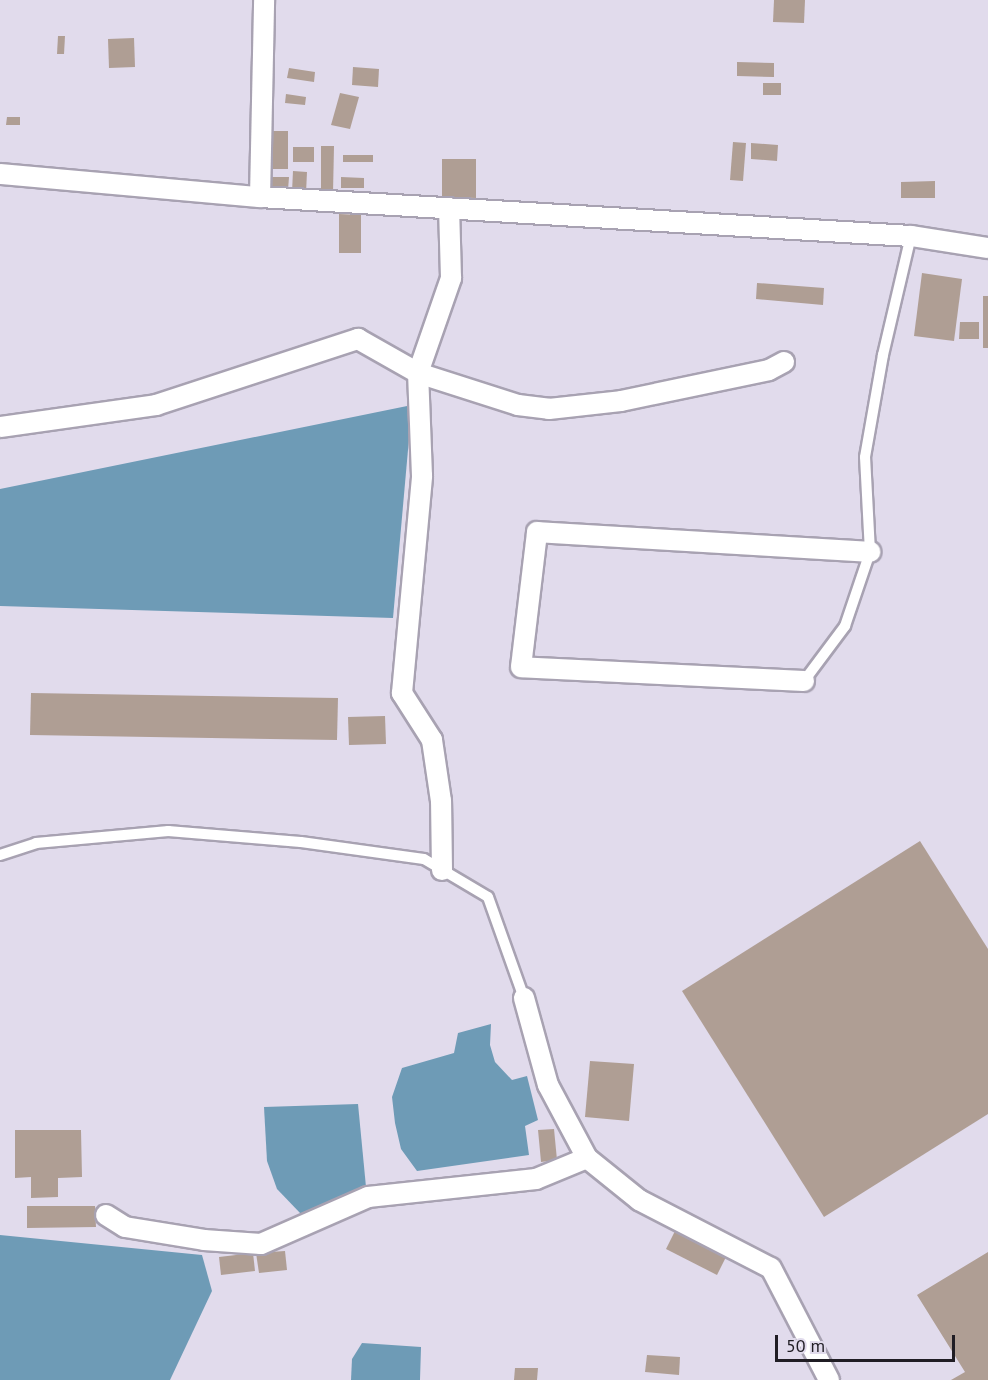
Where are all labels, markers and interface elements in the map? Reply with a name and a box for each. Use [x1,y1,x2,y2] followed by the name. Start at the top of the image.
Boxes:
[778,1323,958,1361] scale bar
[786,1334,825,1357] text: 50 m

